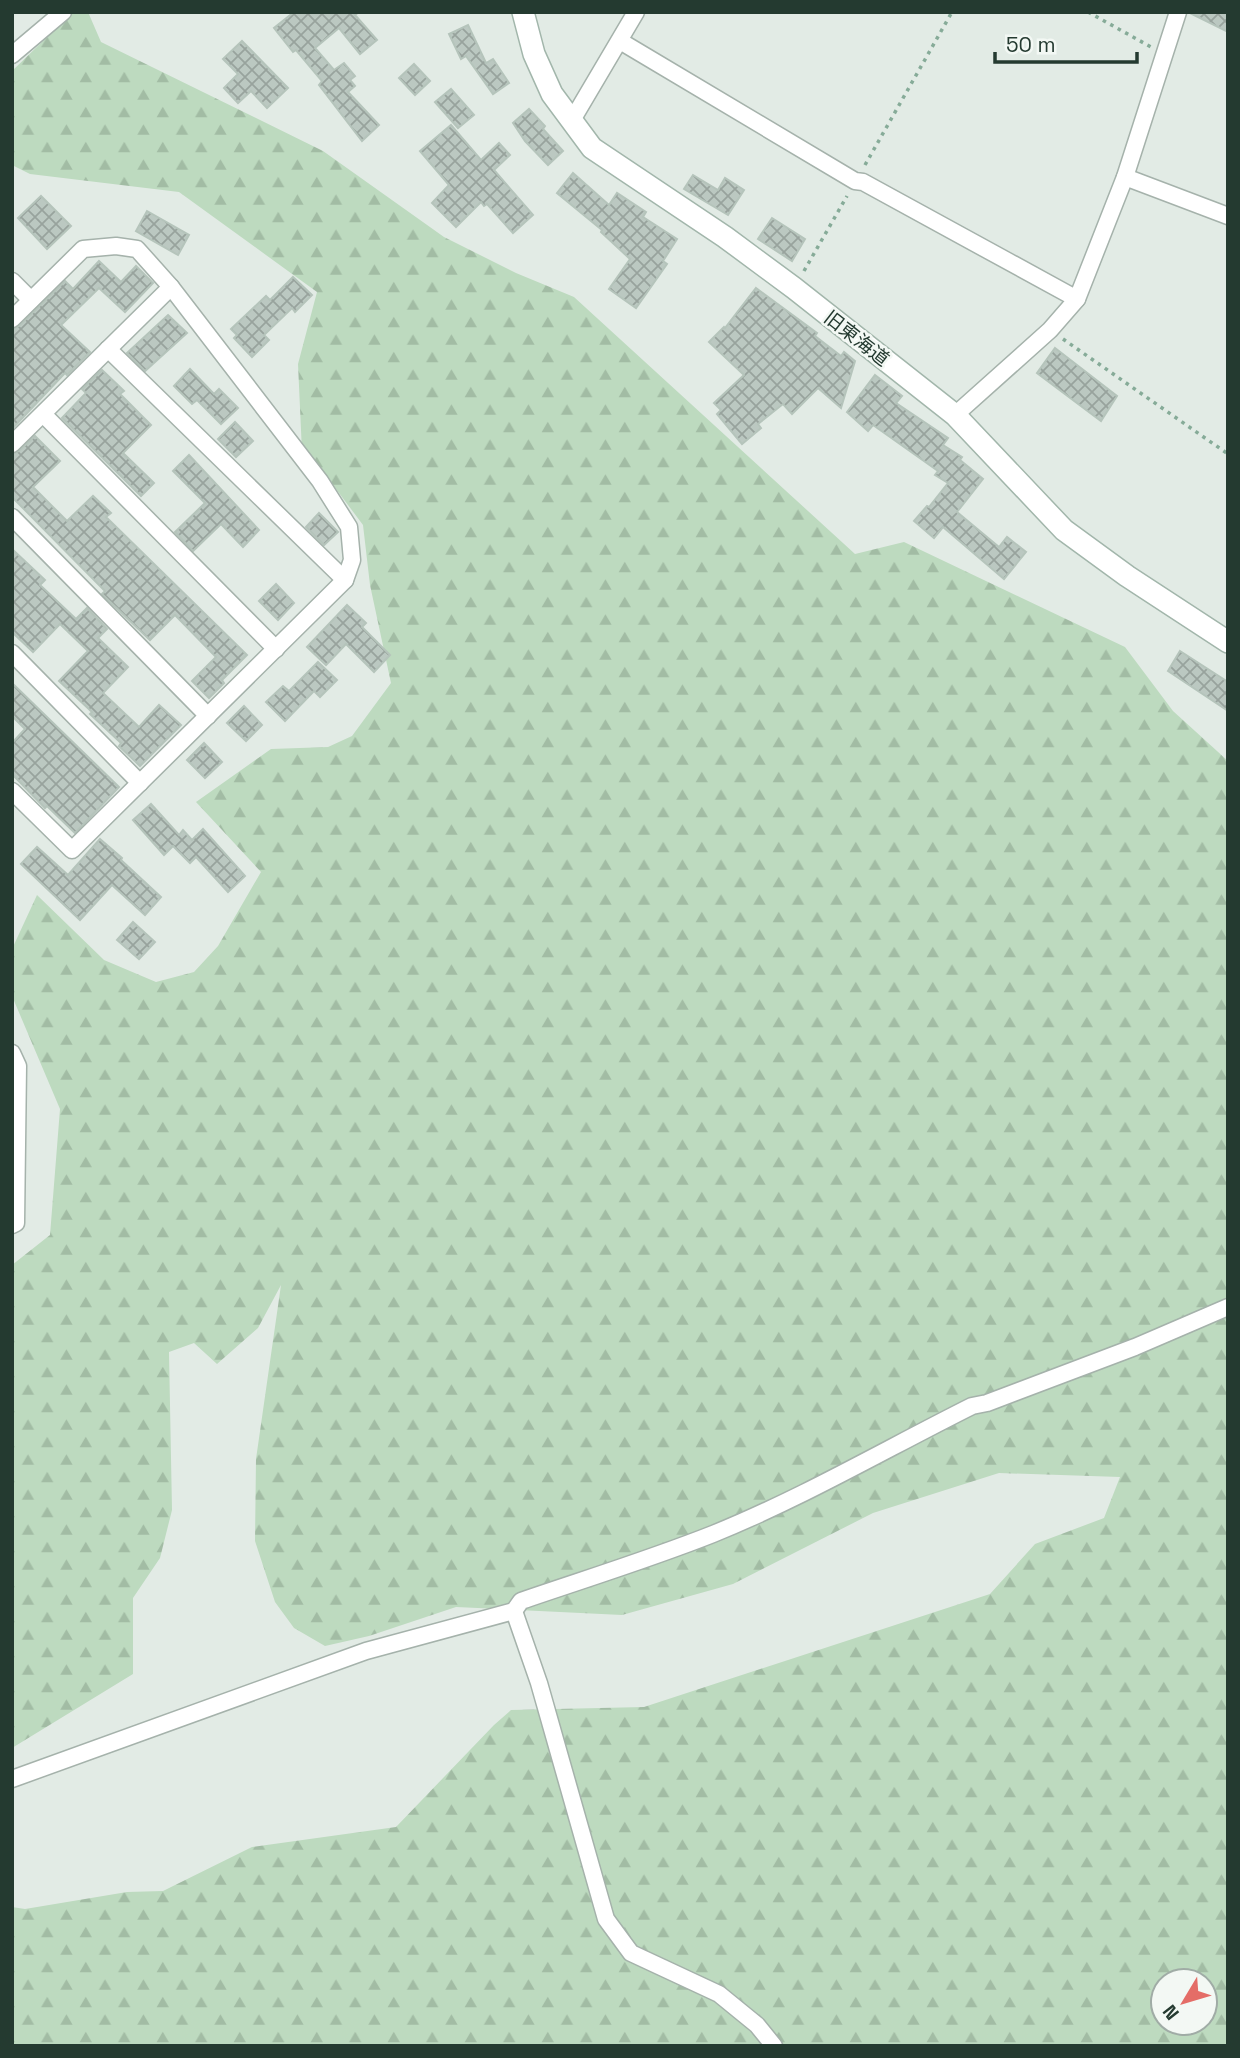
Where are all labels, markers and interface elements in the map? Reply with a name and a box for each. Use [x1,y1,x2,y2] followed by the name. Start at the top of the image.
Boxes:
[995,21,1137,65] scale bar
[1006,31,1056,58] text: 50 m
[819,305,894,372] street label: 旧東海道
[1149,1967,1219,2037] north arrow
[1157,1999,1185,2025] text: N

